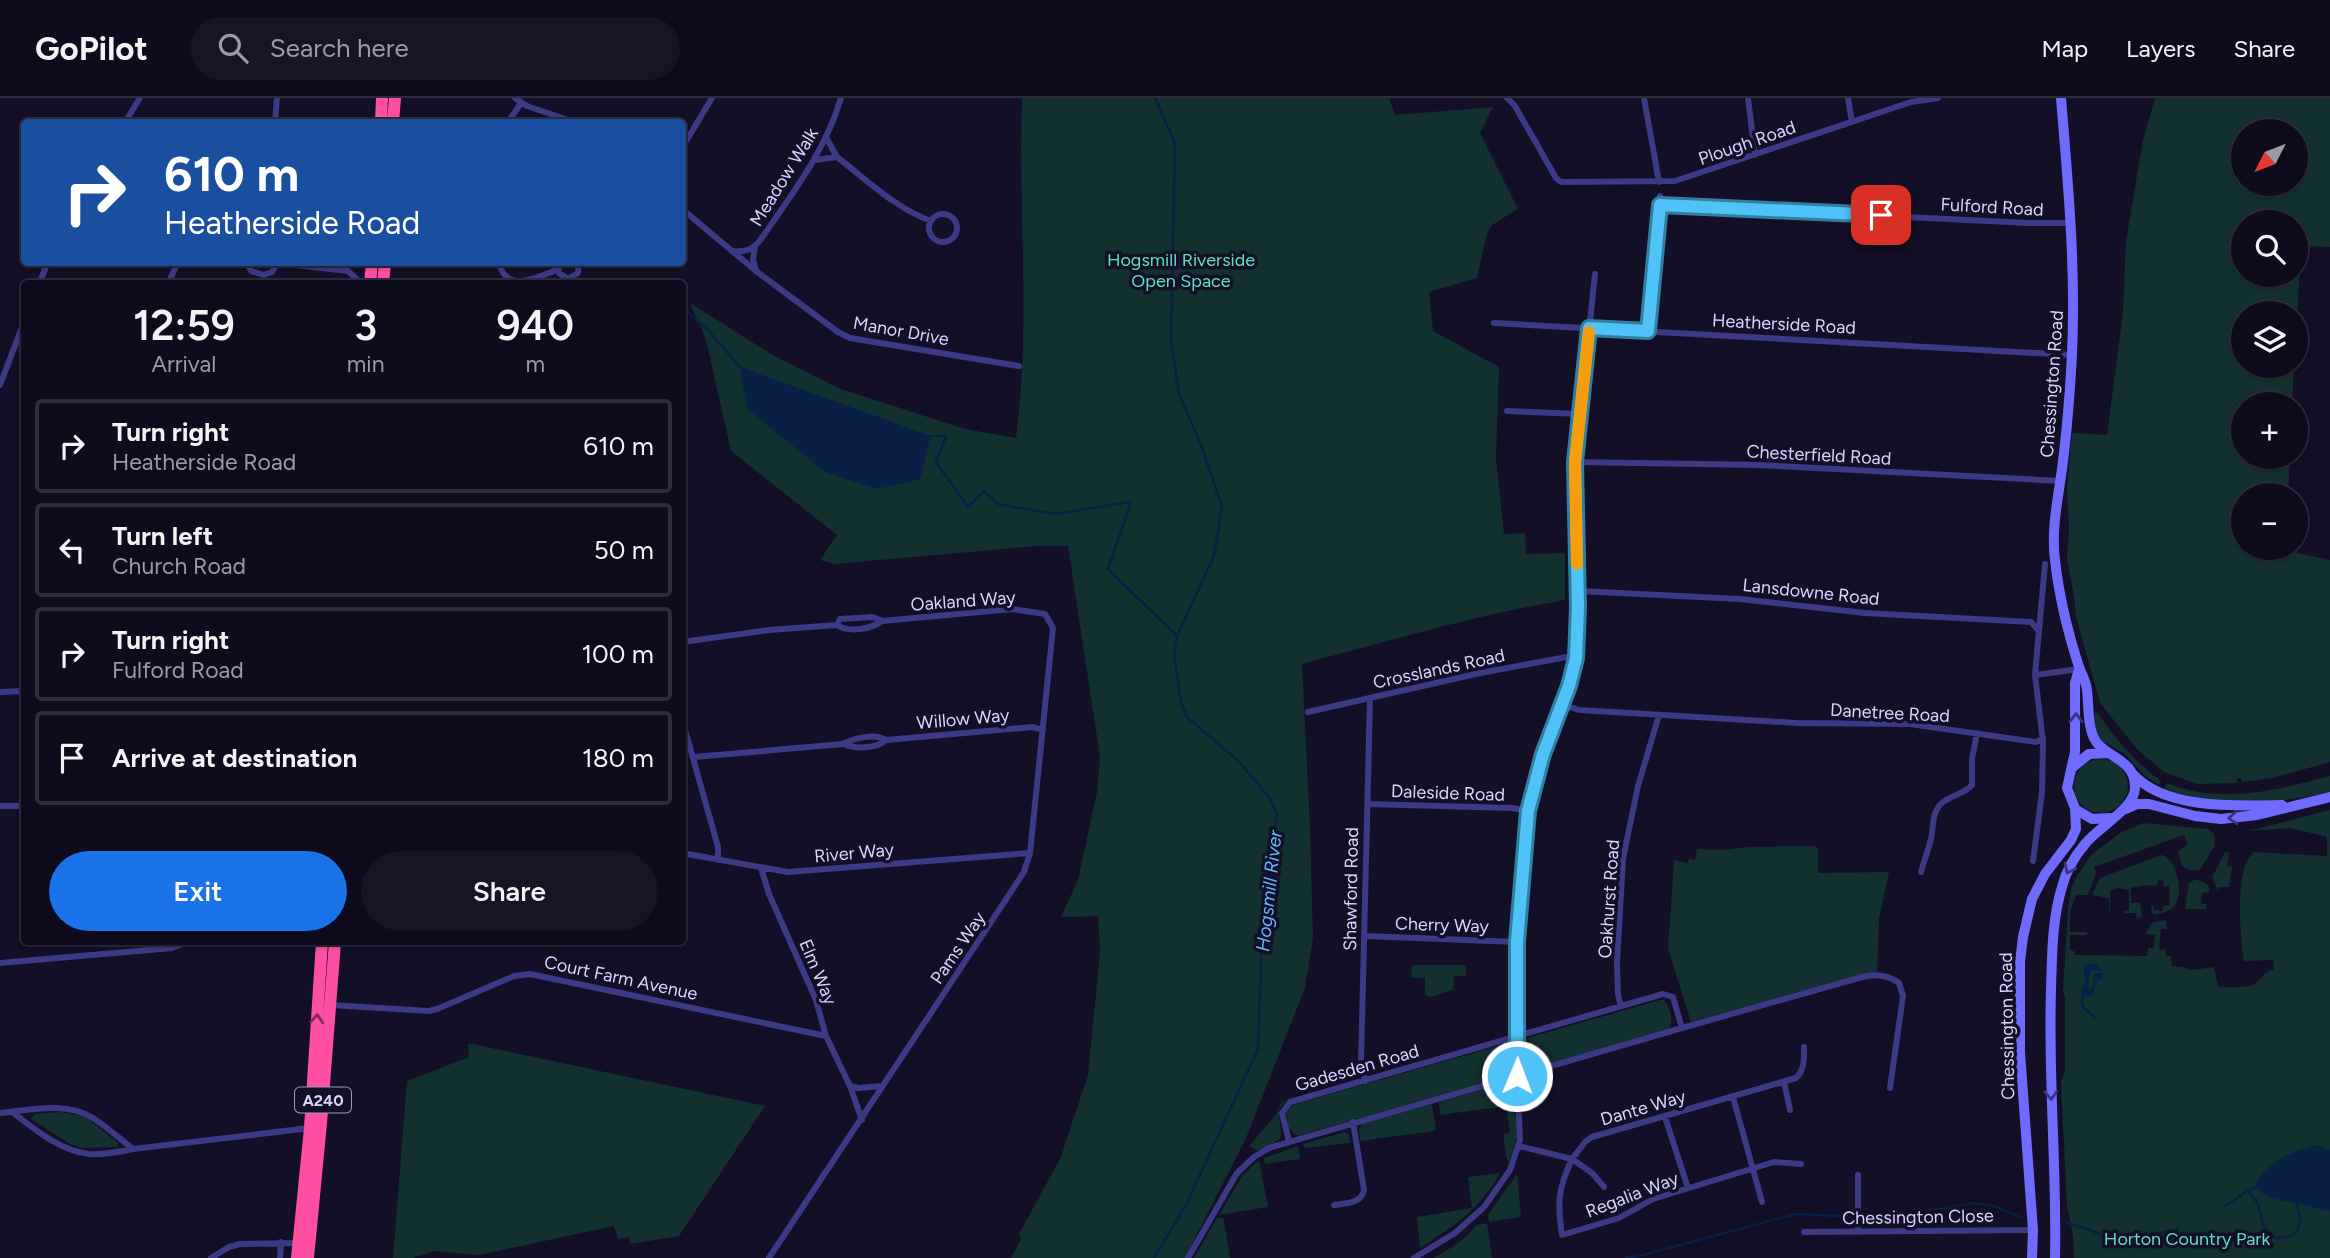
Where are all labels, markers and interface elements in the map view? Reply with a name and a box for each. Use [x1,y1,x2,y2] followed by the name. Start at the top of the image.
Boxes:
[190,17,680,80] search box
[35,29,148,68] text: GoPilot
[214,29,252,67] icon: search
[270,32,409,64] text: Search here
[2041,34,2088,63] text: Map
[2126,34,2195,63] text: Layers
[2233,34,2295,63] text: Share
[1696,116,1798,170] street label: Plough Road
[2231,119,2308,196] north arrow
[2231,119,2308,560] map controls
[745,123,823,230] street label: Meadow Walk
[164,144,299,203] text: 610 m
[49,147,140,238] icon: right
[1851,185,1911,245] pin
[1940,193,2044,221] street label: Fulford Road
[1862,196,1900,234] icon: arrive
[164,204,420,242] text: Heatherside Road
[2231,210,2308,287] button: search
[1107,249,1255,292] park label: Hogsmill Riverside Open Space
[133,300,235,351] text: 12:59
[354,300,377,351] text: 3
[496,300,574,351] text: 940
[2231,301,2308,378] button: layers
[1711,309,1857,339] street label: Heatherside Road
[2036,310,2068,458] street label: Chessington Road
[851,312,951,350] street label: Manor Drive
[151,350,216,378] text: Arrival
[347,350,384,378] text: min
[525,350,545,378] text: m
[2231,392,2308,469] button: +
[112,416,229,448] text: Turn right
[53,427,91,465] icon: right
[583,430,654,462] text: 610 m
[1746,440,1892,470] street label: Chesterfield Road
[112,448,296,476] text: Heatherside Road
[2231,483,2308,560] button: −
[112,520,213,552] text: Turn left
[53,531,91,569] icon: left
[594,534,654,566] text: 50 m
[112,552,246,580] text: Church Road
[1741,574,1881,610] street label: Lansdowne Road
[910,586,1017,616] street label: Oakland Way
[112,624,229,656] text: Turn right
[53,635,91,673] icon: right
[581,638,654,670] text: 100 m
[1371,644,1507,694] street label: Crosslands Road
[112,656,244,684] text: Fulford Road
[1830,699,1950,727] street label: Danetree Road
[916,704,1011,734] street label: Willow Way
[2068,712,2084,723] one-way arrow
[53,739,91,777] icon: arrive
[112,742,357,774] text: Arrive at destination
[582,742,654,774] text: 180 m
[1391,780,1505,806] street label: Daleside Road
[2227,810,2239,825] one-way arrow
[1339,827,1363,951] street label: Shawford Road
[1251,829,1287,953] water label: Hogsmill River
[813,839,895,867] street label: River Way
[1594,839,1624,959] street label: Oakhurst Road
[49,851,347,931] button: Exit
[361,851,658,931] button: Share
[2064,862,2077,875] one-way arrow
[926,907,991,988] street label: Pams Way
[1395,912,1490,938] street label: Cherry Way
[794,936,842,1009] street label: Elm Way
[542,951,700,1005] street label: Court Farm Avenue
[1995,952,2019,1100] street label: Chessington Road
[309,1013,324,1024] one-way arrow
[1480,1039,1554,1113] position arrow
[1292,1040,1422,1096] street label: Gadesden Road
[1598,1085,1689,1131] street label: Dante Way
[295,1088,351,1112] road number: A240
[2043,1089,2058,1100] one-way arrow
[1582,1167,1682,1223] street label: Regalia Way
[1842,1205,1994,1229] street label: Chessington Close
[2104,1228,2270,1250] park label: Horton Country Park

